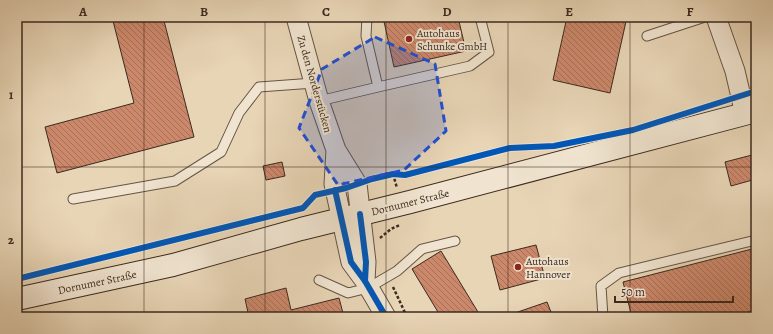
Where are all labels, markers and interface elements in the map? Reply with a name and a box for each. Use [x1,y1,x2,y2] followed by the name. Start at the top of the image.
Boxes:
[78,3,88,20] text: A
[200,3,208,20] text: B
[322,3,330,20] text: C
[442,3,452,20] text: D
[565,3,573,20] text: E
[687,3,694,20] text: F
[416,26,487,54] place label: Autohaus Schunke GmbH
[293,34,336,135] street label: Zu den Norderstücken
[404,34,414,44] marker: Autohaus Schunke GmbH
[9,86,14,103] text: 1
[369,186,451,219] street label: Dornumer Straße
[8,231,15,248] text: 2
[525,254,570,282] place label: Autohaus Hannover
[513,262,523,272] marker: Autohaus Hannover
[56,267,138,298] street label: Dornumer Straße
[615,278,733,304] scale bar
[621,284,645,300] text: 50 m

